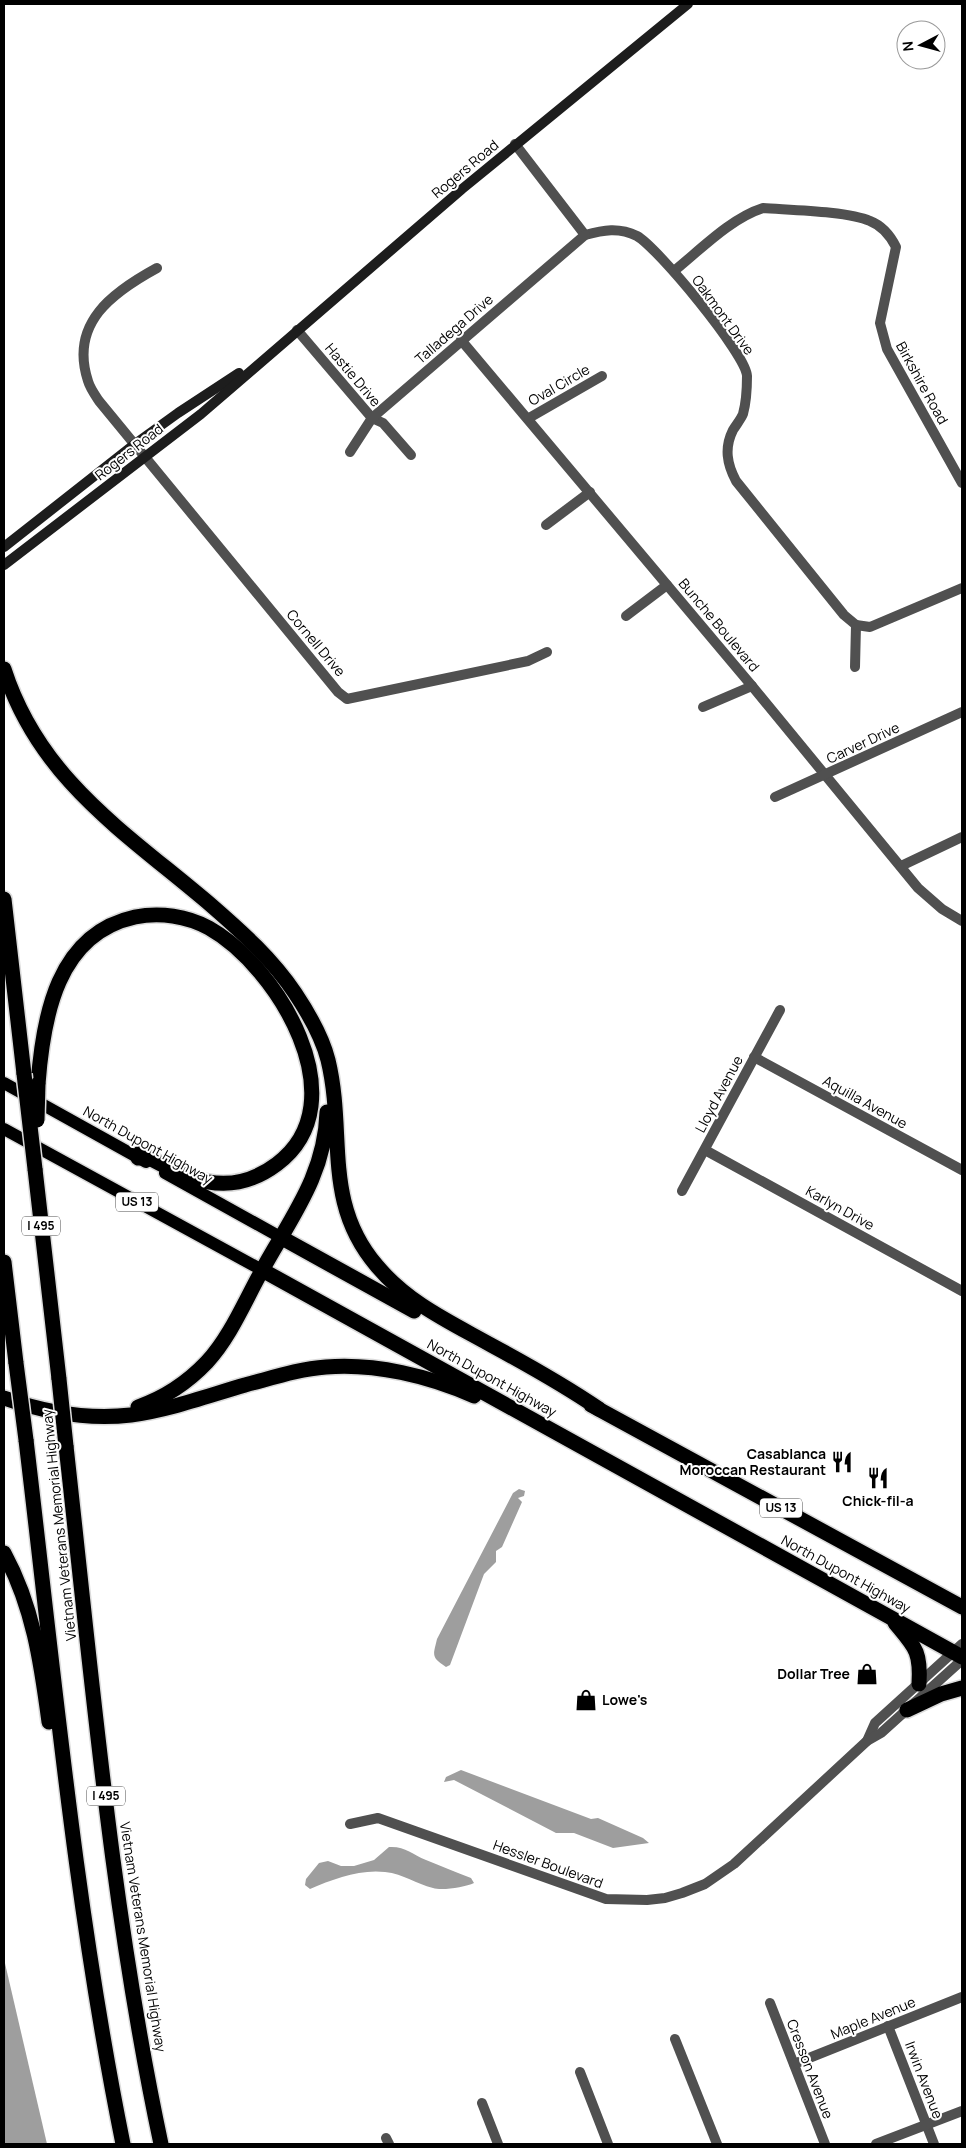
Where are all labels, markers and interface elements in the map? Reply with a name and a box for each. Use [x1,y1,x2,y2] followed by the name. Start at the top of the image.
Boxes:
[896,20,946,70] north arrow
[898,40,918,52] text: N
[427,135,502,202] street label: Rogers Road
[688,271,759,358] street label: Oakmont Drive
[411,289,497,368] street label: Talladega Drive
[892,338,953,427] street label: Birkshire Road
[321,339,386,410] street label: Hastie Drive
[525,359,593,410] street label: Oval Circle
[91,419,167,484] street label: Rogers Road
[675,574,764,675] street label: Bunche Boulevard
[283,605,350,680] street label: Cornell Drive
[823,717,902,768] street label: Carver Drive
[690,1052,747,1136] street label: Lloyd Avenue
[820,1071,911,1133] street label: Aquilla Avenue
[80,1101,217,1188] street label: North Dupont Highway
[803,1181,878,1234] street label: Karlyn Drive
[116,1192,158,1212] road number: US 13
[22,1216,60,1236] road number: I 495
[424,1334,561,1421] street label: North Dupont Highway
[37,1408,80,1642] street label: Vietnam Veterans Memorial Highway
[679,1444,826,1479] place label: Casablanca Moroccan Restaurant
[829,1449,855,1475] restaurant icon: Casablanca Moroccan Restaurant
[865,1465,891,1491] restaurant icon: Chick-fil-a
[842,1491,914,1510] place label: Chick-fil-a
[760,1499,802,1518] road number: US 13
[778,1530,915,1617] street label: North Dupont Highway
[854,1661,880,1687] shop icon: Dollar Tree
[777,1664,850,1683] place label: Dollar Tree
[573,1687,599,1713] shop icon: Lowe's
[602,1690,648,1709] place label: Lowe's
[87,1786,125,1805] road number: I 495
[116,1820,171,2054] street label: Vietnam Veterans Memorial Highway
[491,1835,606,1892] street label: Hessler Boulevard
[828,1992,918,2043] street label: Maple Avenue
[783,2016,838,2121] street label: Cresson Avenue
[901,2038,948,2121] street label: Irwin Avenue

